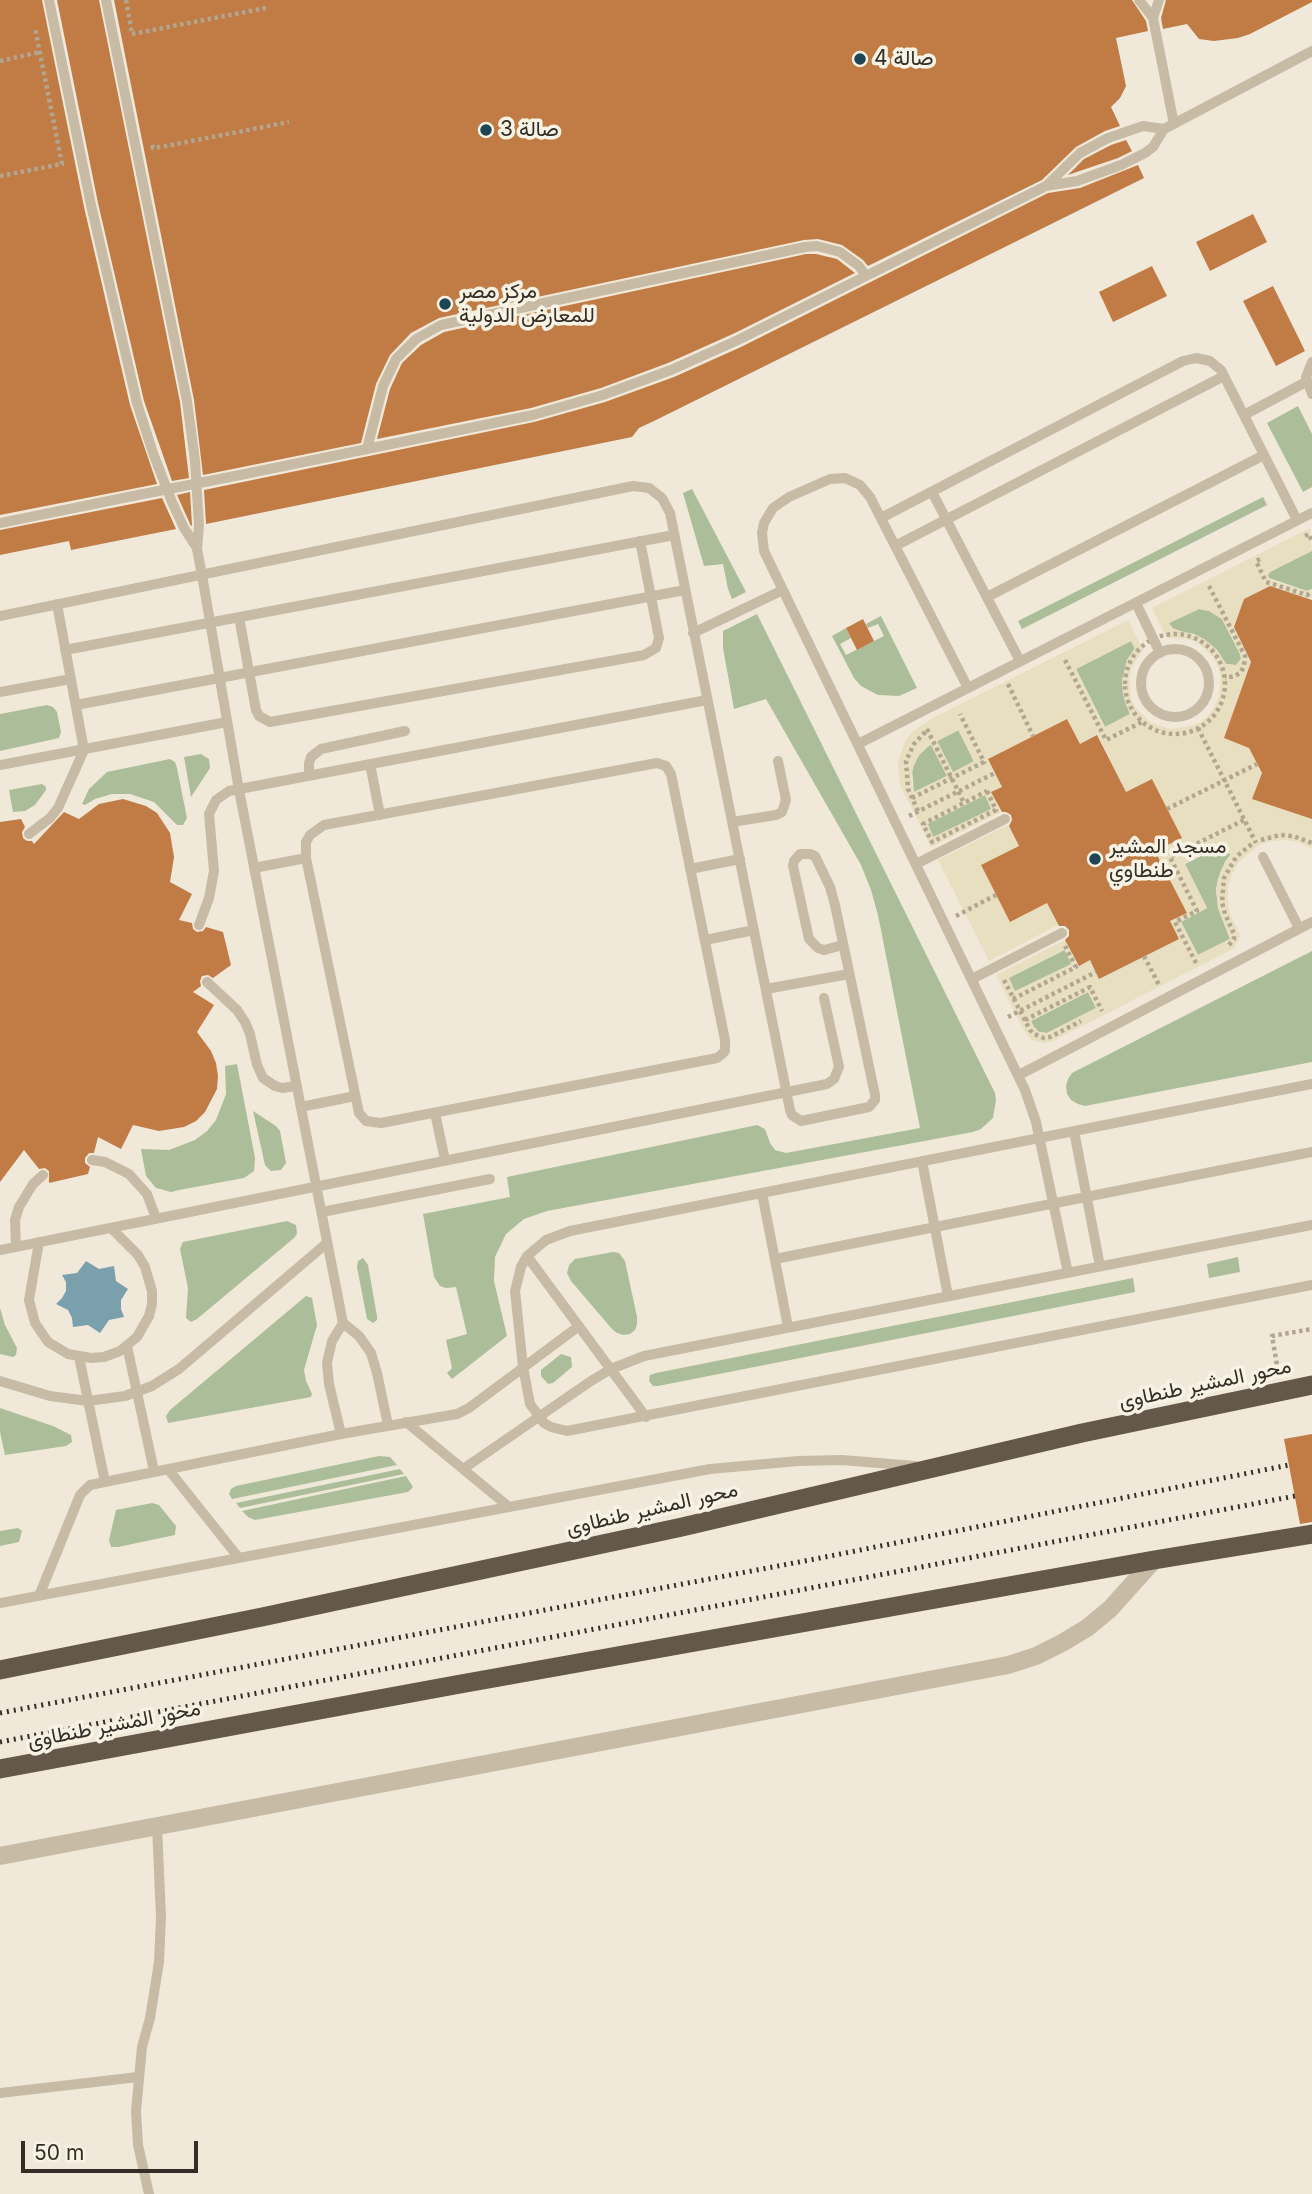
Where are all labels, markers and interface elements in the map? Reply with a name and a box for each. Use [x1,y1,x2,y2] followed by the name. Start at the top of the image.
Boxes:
[874,46,933,72] place label: صالة 4
[852,51,868,67] marker: صالة 4
[500,117,559,143] place label: صالة 3
[478,122,494,138] marker: صالة 3
[459,279,595,329] place label: مركز مصر للمعارض الدولية
[437,296,453,312] marker: مركز مصر للمعارض الدولية
[1109,834,1226,884] place label: مسجد المشير طنطاوي
[1087,851,1103,867] marker: مسجد المشير طنطاوي
[1117,1353,1293,1415] street label: محور المشير طنطاوى
[564,1477,740,1541] street label: محور المشير طنطاوى
[25,1696,203,1754] street label: محور المشير طنطاوى
[24,2128,201,2172] scale bar
[34,2140,84,2165] text: 50 m

